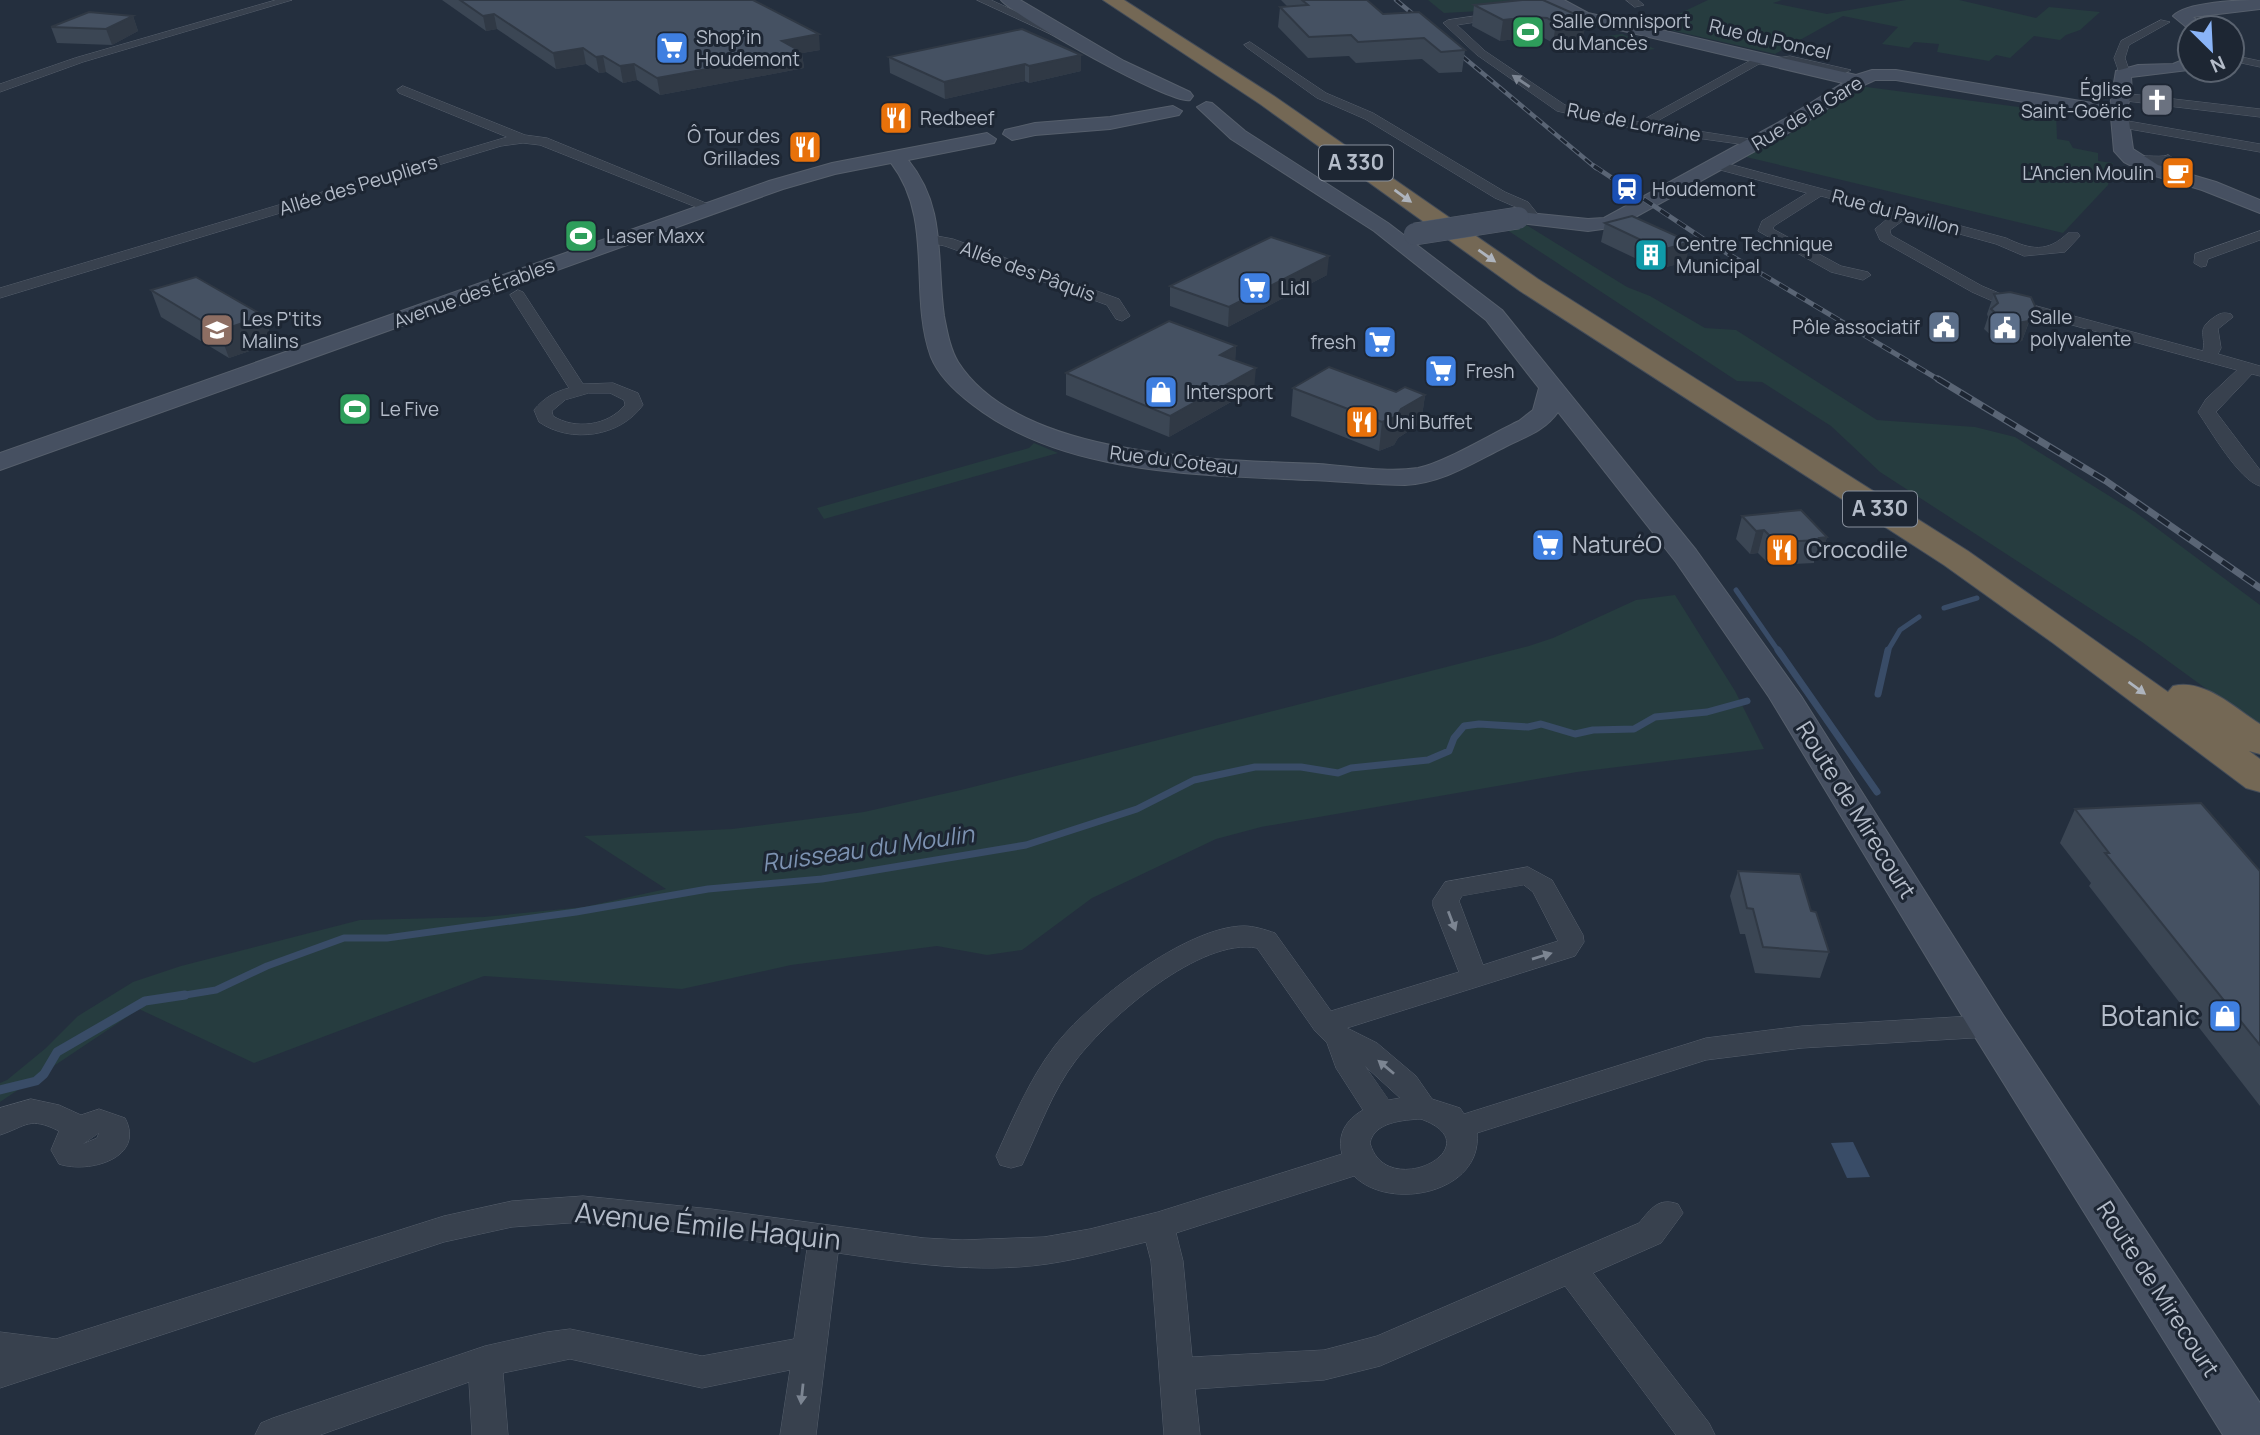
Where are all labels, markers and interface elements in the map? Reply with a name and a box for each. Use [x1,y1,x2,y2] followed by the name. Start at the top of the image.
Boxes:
[1552,8,1691,56] place label: Salle Omnisport du Mancès
[1707,12,1833,66] street label: Rue du Poncel
[1509,13,1547,51] sports icon: Salle Omnisport du Mancès
[2176,14,2246,84] north arrow
[696,24,800,72] place label: Shop’in Houdemont
[653,29,691,67] supermarket icon: Shop’in Houdemont
[2206,50,2229,79] text: N
[1747,70,1867,156] street label: Rue de la Gare
[1511,75,1530,88] one-way arrow
[2021,76,2132,124] place label: Église Saint-Goëric
[2138,81,2176,119] church icon: Église Saint-Goëric
[1565,96,1703,148] street label: Rue de Lorraine
[877,99,915,137] restaurant icon: Redbeef
[920,105,995,131] place label: Redbeef
[687,123,780,171] place label: Ô Tour des Grillades
[786,128,824,166] restaurant icon: Ô Tour des Grillades
[1319,146,1393,180] road number: A 330
[276,149,440,221] street label: Allée des Peupliers
[2159,154,2197,192] cafe icon: L'Ancien Moulin
[2022,160,2154,186] place label: L'Ancien Moulin
[1608,170,1646,208] station icon: Houdemont
[1652,176,1756,202] place label: Houdemont
[1829,182,1963,242] street label: Rue du Pavillon
[1394,189,1412,203] one-way arrow
[562,217,600,255] sports icon: Laser Maxx
[606,223,705,249] place label: Laser Maxx
[1676,231,1833,279] place label: Centre Technique Municipal
[957,235,1099,307] street label: Allée des Pâquis
[1632,236,1670,274] building icon: Centre Technique Municipal
[1478,249,1496,263] one-way arrow
[390,252,558,334] street label: Avenue des Érables
[1236,269,1274,307] supermarket icon: Lidl
[1280,275,1310,301] place label: Lidl
[2030,304,2131,352] place label: Salle polyvalente
[242,306,322,354] place label: Les P'tits Malins
[1925,308,1963,346] public building icon: Pôle associatif
[1986,309,2024,347] public building icon: Salle polyvalente
[198,311,236,349] school or university icon: Les P'tits Malins
[1792,314,1920,340] place label: Pôle associatif
[1361,323,1399,361] supermarket icon: fresh
[1310,329,1356,355] place label: fresh
[1422,352,1460,390] supermarket icon: Fresh
[1466,358,1515,384] place label: Fresh
[1142,373,1180,411] shop icon: Intersport
[1186,379,1273,405] place label: Intersport
[336,390,374,428] sports icon: Le Five
[380,396,439,422] place label: Le Five
[1343,403,1381,441] restaurant icon: Uni Buffet
[1386,409,1473,435] place label: Uni Buffet
[1108,439,1240,481] street label: Rue du Coteau
[1843,491,1917,526] road number: A 330
[1529,526,1567,564] supermarket icon: NaturéO
[1572,528,1662,560] place label: NaturéO
[1763,531,1801,569] restaurant icon: Crocodile
[1806,533,1908,565] place label: Crocodile
[2128,680,2146,694] one-way arrow
[1789,715,1924,904] street label: Route de Mirecourt
[760,816,977,879] water label: Ruisseau du Moulin
[1447,911,1458,932] one-way arrow
[1531,951,1552,961] one-way arrow
[2101,996,2200,1034] place label: Botanic
[2206,997,2244,1035] shop icon: Botanic
[1377,1060,1394,1075] one-way arrow
[573,1192,843,1258] street label: Avenue Émile Haquin
[2090,1194,2228,1383] street label: Route de Mirecourt
[797,1383,808,1405] one-way arrow

